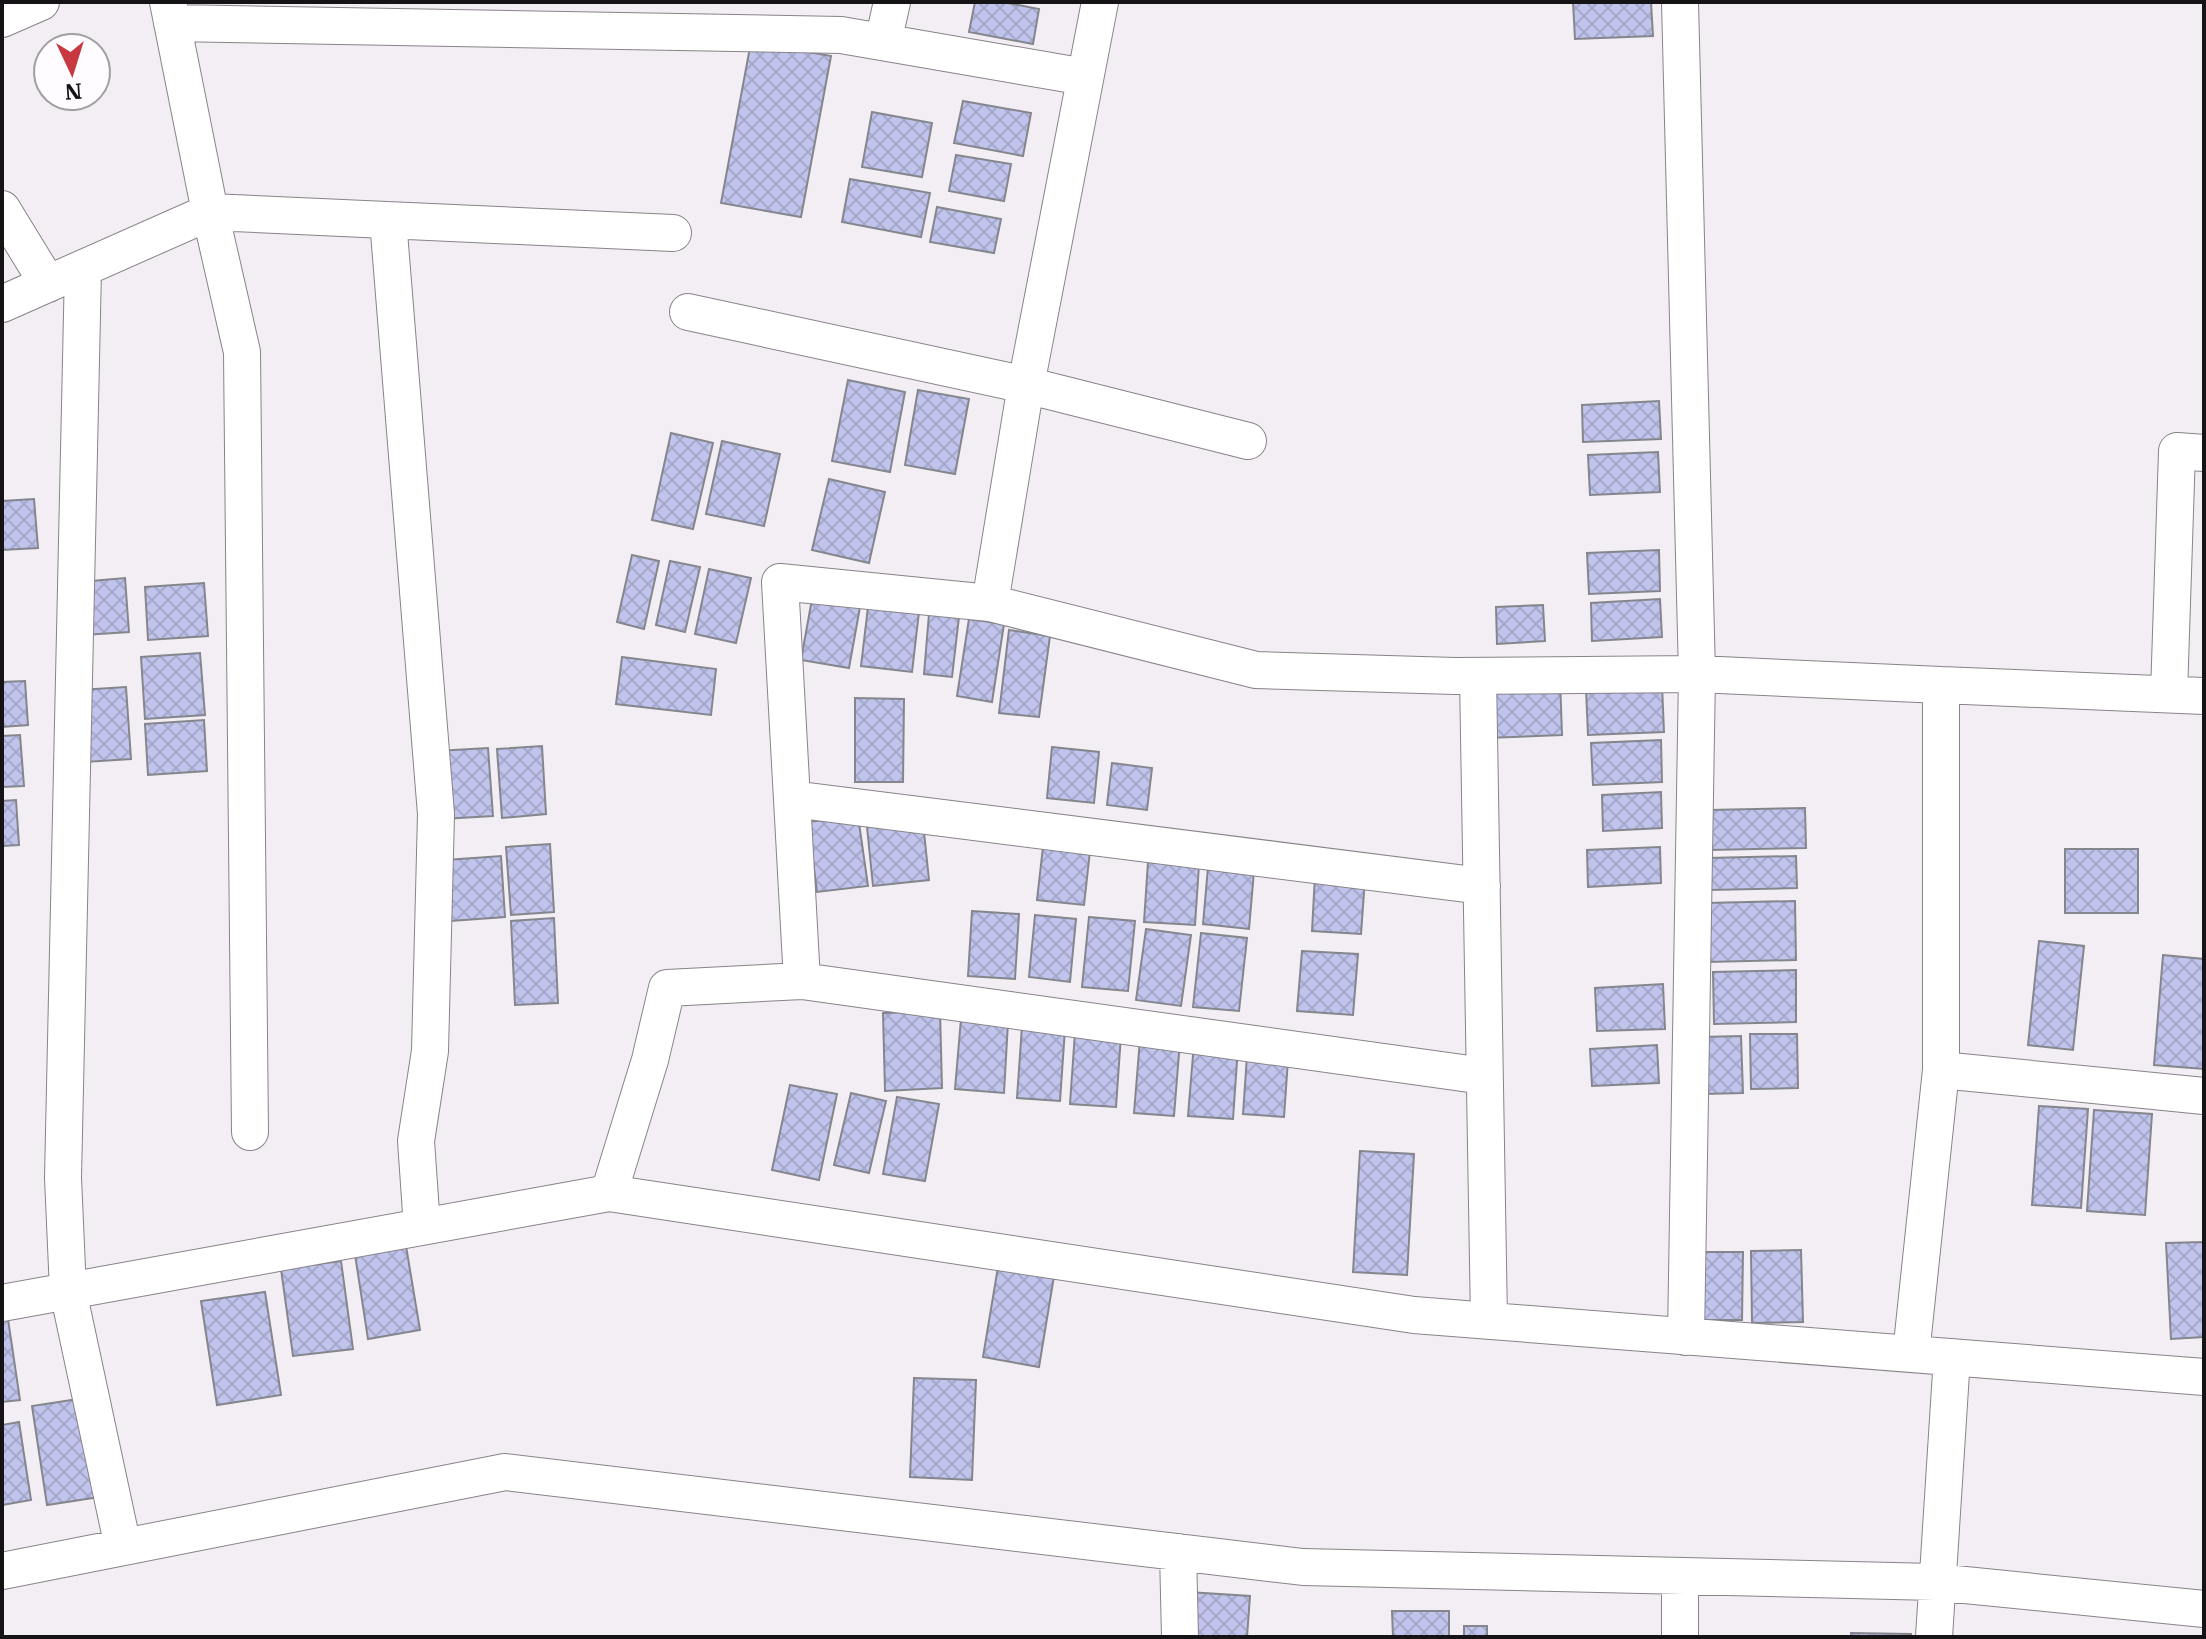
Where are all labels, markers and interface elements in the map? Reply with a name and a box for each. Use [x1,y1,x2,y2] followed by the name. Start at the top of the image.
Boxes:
[32,32,112,112] north arrow
[64,77,83,108] text: N

